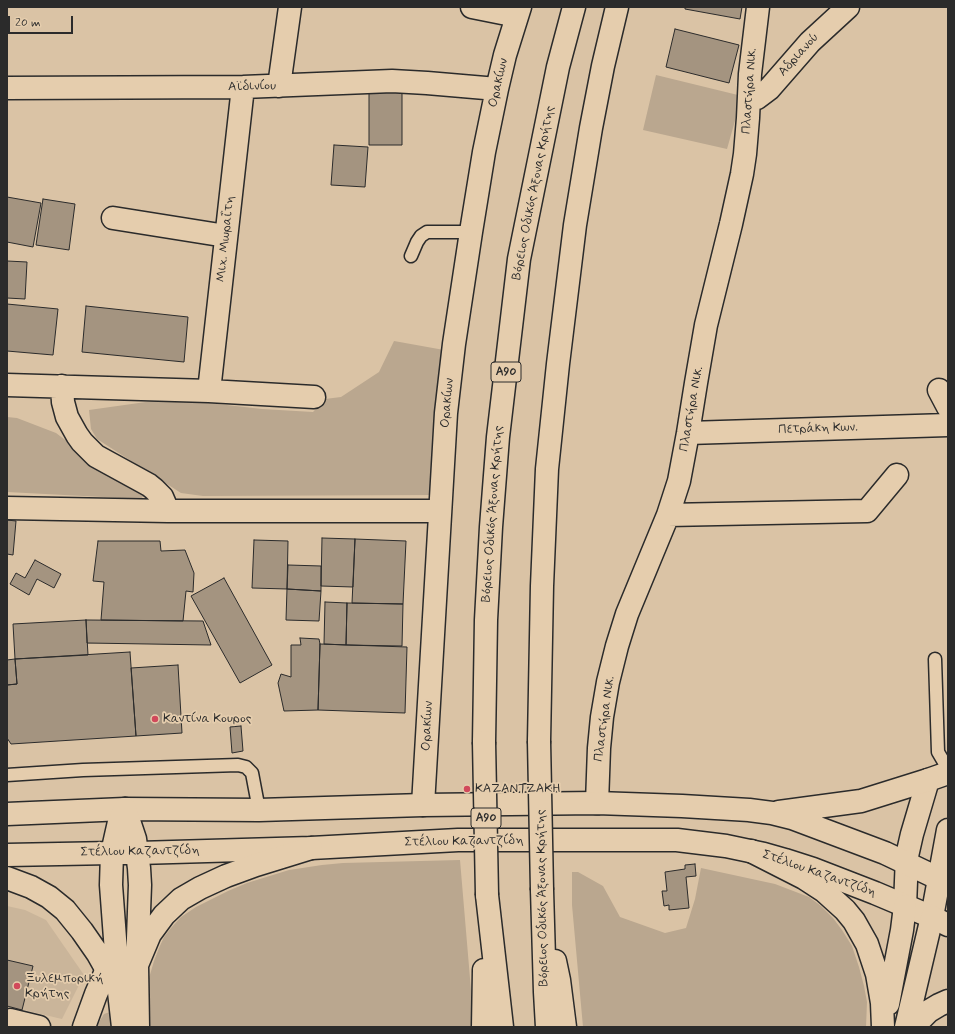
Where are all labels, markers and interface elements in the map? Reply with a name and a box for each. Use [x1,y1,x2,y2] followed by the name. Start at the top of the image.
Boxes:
[10,8,75,34] scale bar
[15,15,41,31] text: 20 m
[775,30,823,80] street label: Αδριανού
[739,47,761,135] street label: Πλαστήρα Νικ.
[486,57,512,109] street label: Ορακίων
[228,79,276,95] street label: Αϊδινίου
[509,105,559,281] street label: Βόρειος Οδικός Άξονας Κρήτης
[214,195,238,283] street label: Μιχ. Μωραΐτη
[491,362,521,382] road number: Α90
[677,365,707,453] street label: Πλαστήρα Νικ.
[438,377,458,429] street label: Ορακίων
[778,420,858,438] street label: Πετράκη Κων.
[479,425,507,603] street label: Βόρειος Οδικός Άξονας Κρήτης
[591,675,619,763] street label: Πλαστήρα Νικ.
[419,701,437,751] street label: Ορακίων
[163,711,251,727] place label: Καντίνα Κουρος
[150,714,160,724] marker: Καντίνα Κουρος
[475,781,561,797] place label: ΚΑΖΑΝΤΖΑΚΗ
[462,784,472,794] marker: ΚΑΖΑΝΤΖΑΚΗ
[471,808,501,828] road number: Α90
[534,809,552,987] street label: Βόρειος Οδικός Άξονας Κρήτης
[404,833,524,851] street label: Στέλιου Καζαντζίδη
[80,843,200,861] street label: Στέλιου Καζαντζίδη
[760,847,878,901] street label: Στέλιου Καζαντζίδη
[25,971,103,1002] place label: Ξυλεμπορική Κρήτης
[12,981,22,991] marker: Ξυλεμπορική Κρήτης

